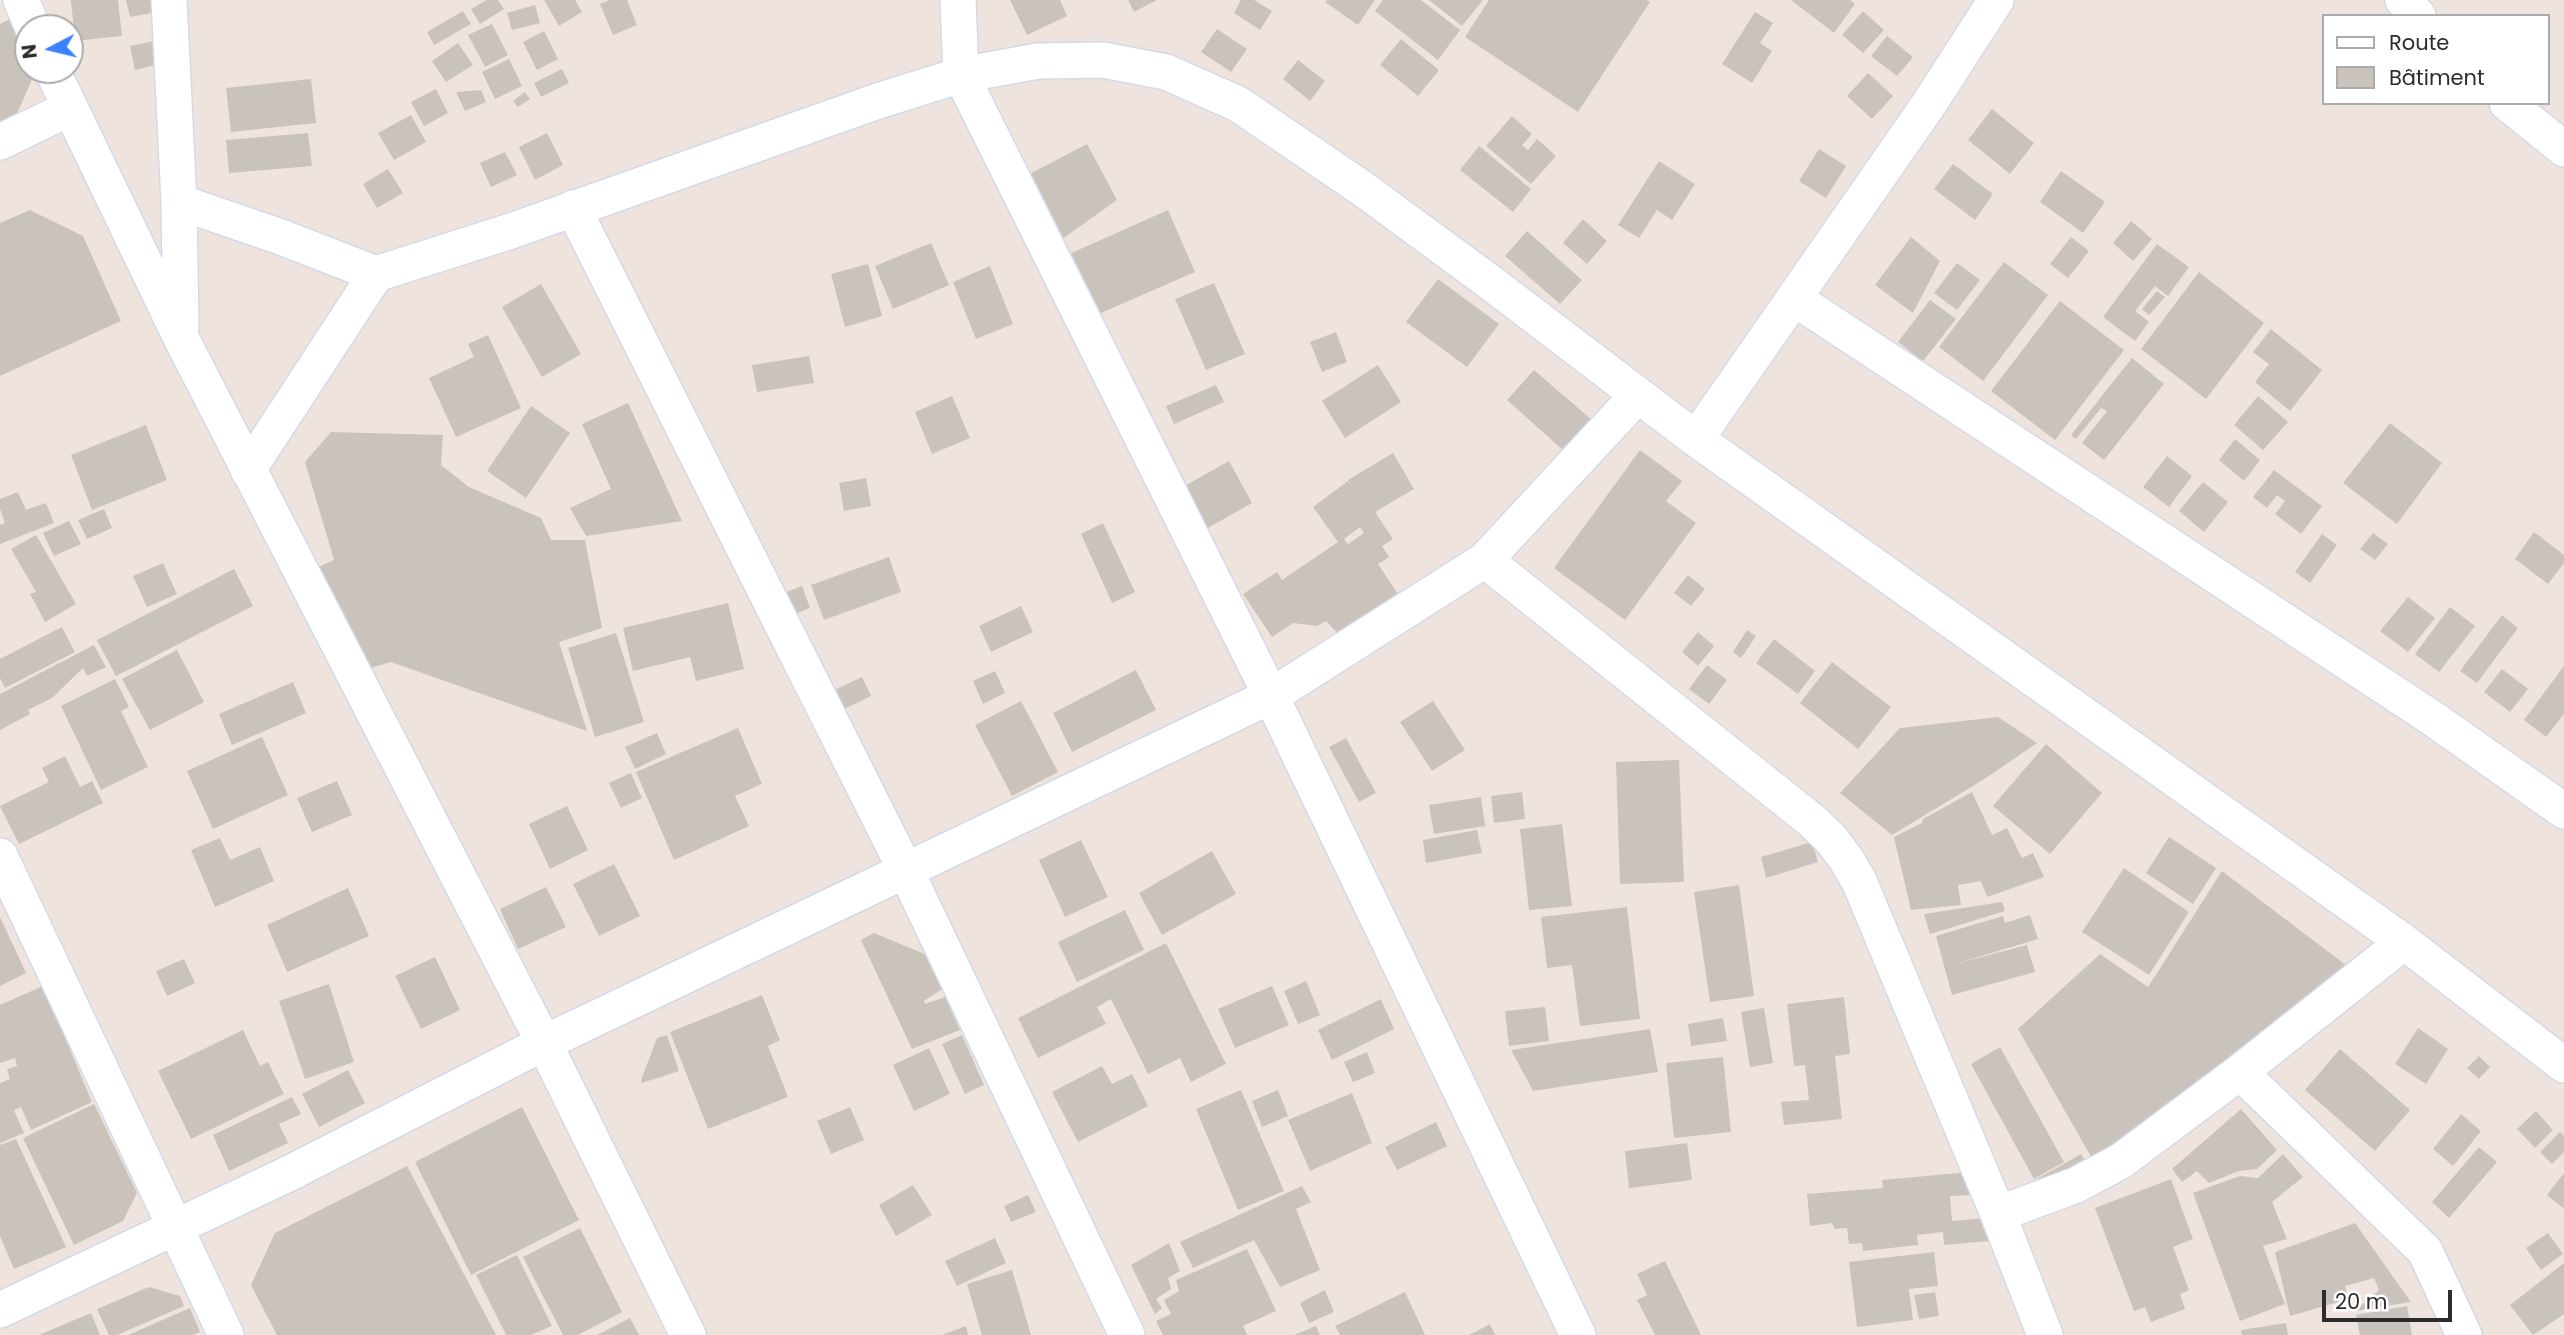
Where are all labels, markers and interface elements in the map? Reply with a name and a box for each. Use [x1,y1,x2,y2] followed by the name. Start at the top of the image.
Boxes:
[14,14,84,84] north arrow
[2322,14,2550,105] legend
[2389,28,2449,57] text: Route
[15,43,44,60] text: N
[2389,63,2485,92] text: Bâtiment
[2326,1276,2456,1320] scale bar
[2335,1287,2388,1316] text: 20 m

